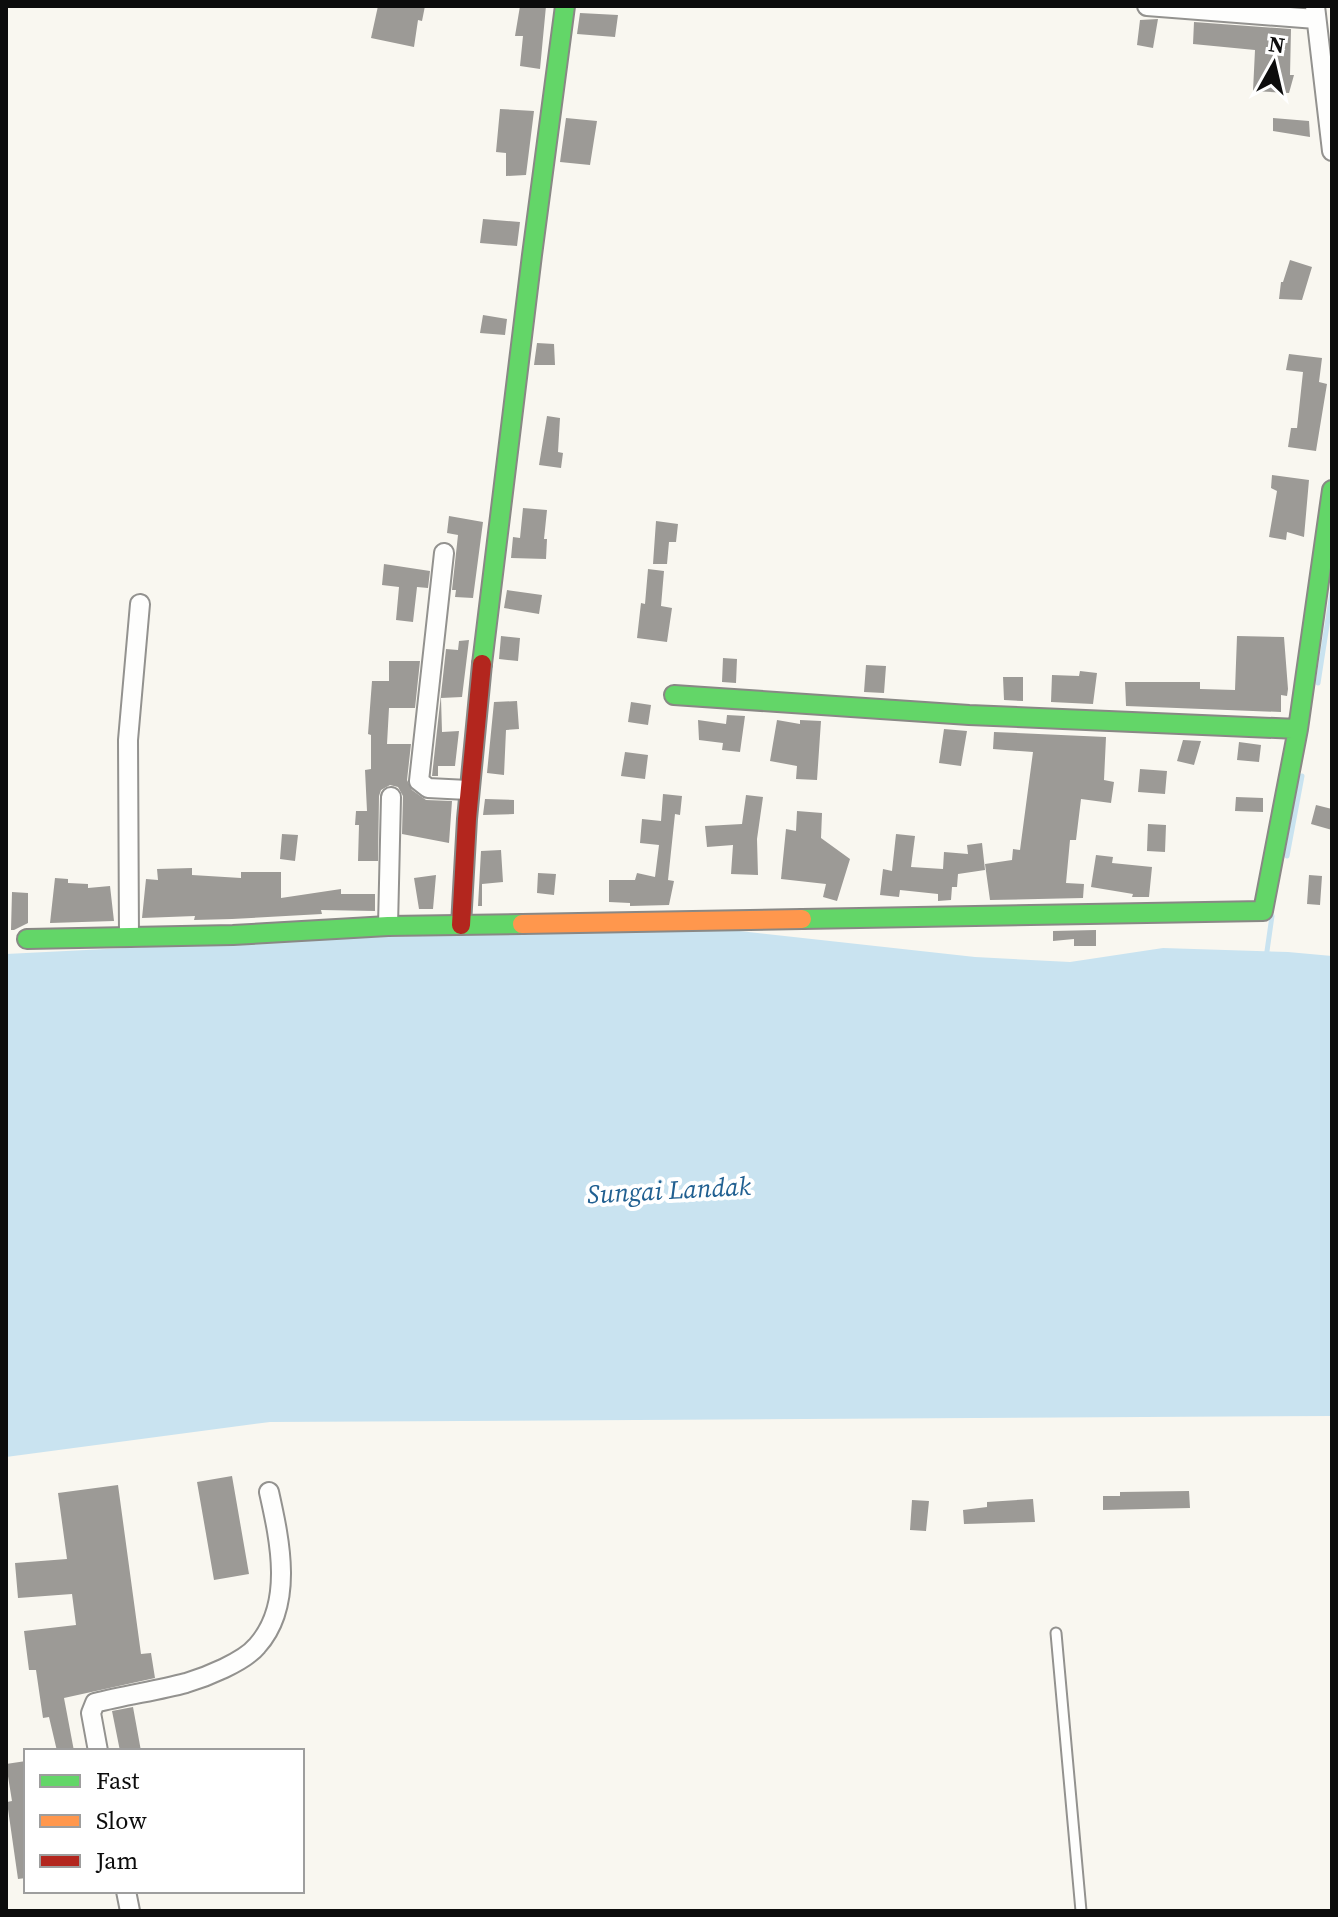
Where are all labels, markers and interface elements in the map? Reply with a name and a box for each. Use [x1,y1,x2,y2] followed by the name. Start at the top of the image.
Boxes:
[1234,24,1314,104] north arrow
[1267,28,1287,60] text: N
[586,1168,753,1212] water label: Sungai Landak
[24,1749,304,1893] legend
[96,1764,140,1797] text: Fast
[96,1804,147,1837] text: Slow
[95,1844,138,1877] text: Jam

